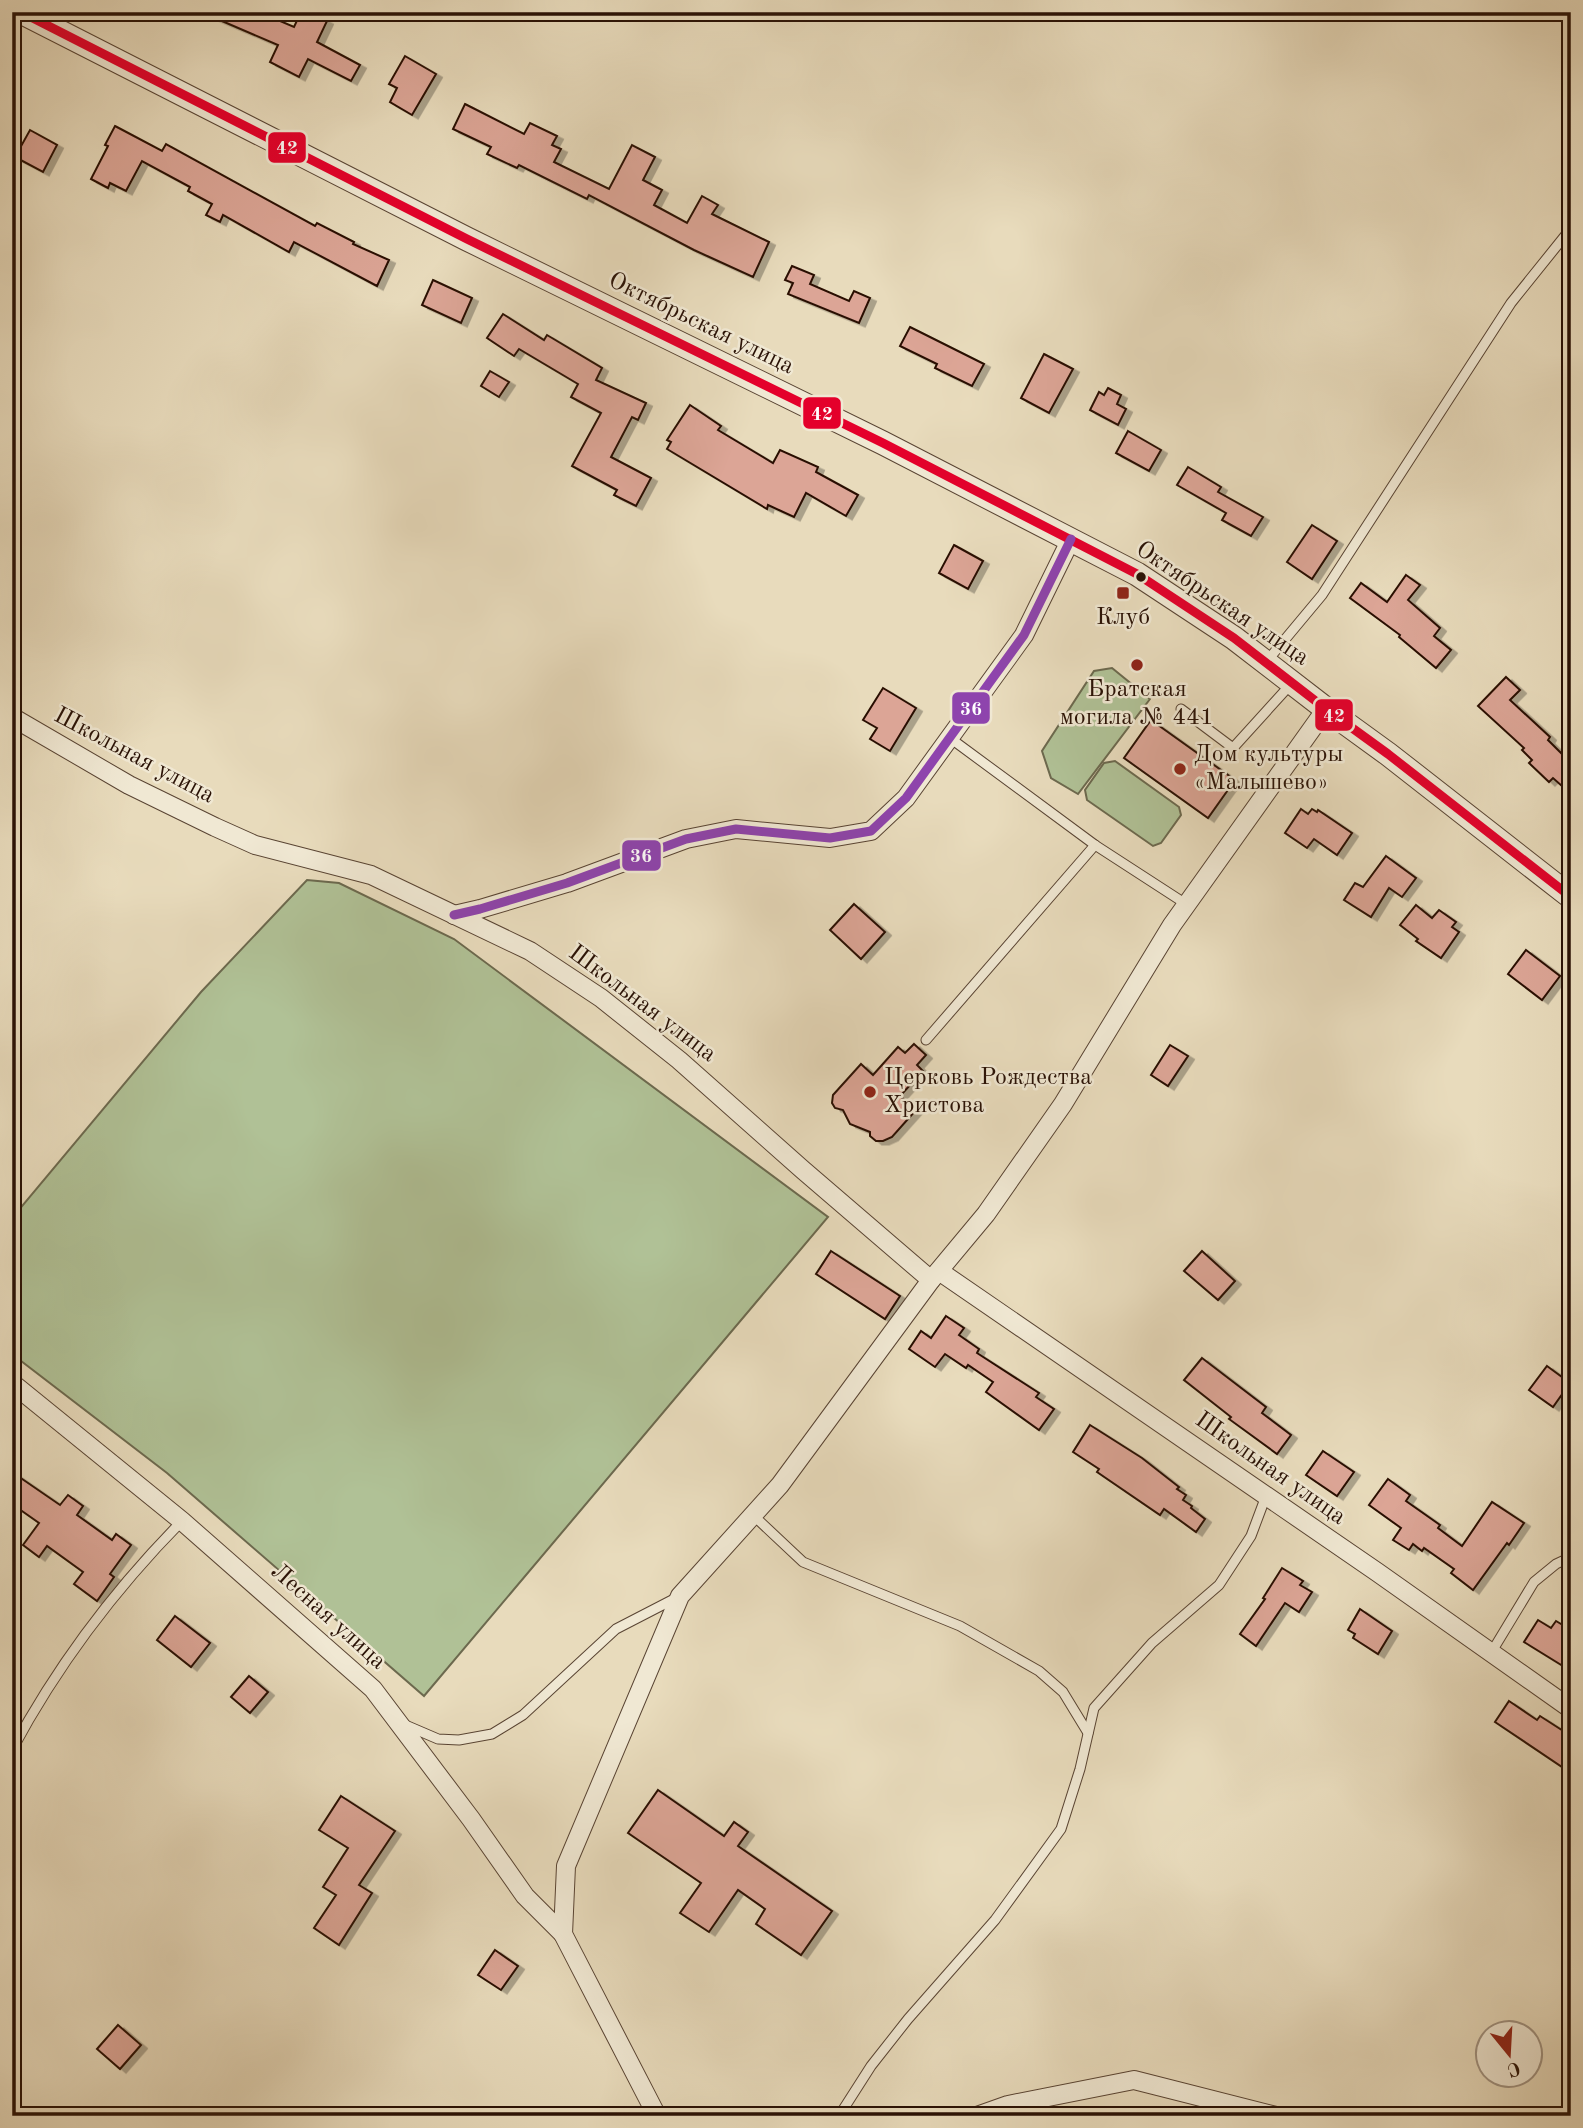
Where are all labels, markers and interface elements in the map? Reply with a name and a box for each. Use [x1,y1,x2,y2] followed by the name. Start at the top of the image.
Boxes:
[267,131,307,164] line badge: 42
[276,140,298,159] text: 42
[604,269,798,379] street label: Октябрьская улица
[802,396,842,430] line badge: 42
[811,406,833,425] text: 42
[1131,537,1313,671] street label: Октябрьская улица
[1134,570,1148,584] unlabelled marker
[1115,585,1131,601] marker: Клуб
[1096,606,1150,630] place label: Клуб
[1129,657,1145,673] marker: Братская могила № 441
[1060,678,1214,730] place label: Братская могила № 441
[951,691,991,725] line badge: 36
[1314,698,1354,732] line badge: 42
[960,701,982,720] text: 36
[50,704,218,808] street label: Школьная улица
[1323,708,1345,727] text: 42
[1194,743,1343,795] place label: Дом культуры «Малышево»
[1172,761,1188,777] marker: Дом культуры «Малышево»
[621,839,662,872] line badge: 36
[630,848,652,867] text: 36
[564,941,720,1067] street label: Школьная улица
[884,1066,1092,1118] place label: Церковь Рождества Христова
[862,1084,878,1100] marker: Церковь Рождества Христова
[1190,1408,1350,1530] street label: Школьная улица
[266,1559,390,1675] street label: Лесная улица
[1474,2020,1544,2090] north arrow
[1505,2057,1522,2079] text: С

